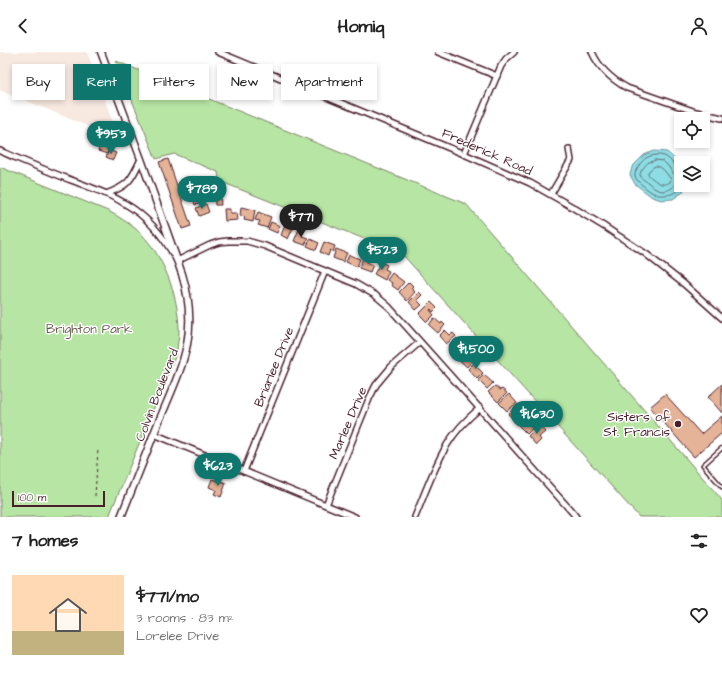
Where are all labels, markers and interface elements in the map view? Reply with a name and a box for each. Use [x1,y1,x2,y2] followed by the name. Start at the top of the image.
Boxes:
[337,14,385,39] text: Homiq
[12,15,34,37] icon: back
[688,15,710,37] icon: person
[12,64,65,100] chip: Buy
[73,64,131,100] chip: Rent
[139,64,209,100] chip: Filters
[217,64,273,100] chip: New
[281,64,377,100] chip: Apartment
[674,112,710,192] map controls
[674,112,710,148] button: locate
[87,121,135,155] pin: $953
[439,124,535,180] street label: Frederick Road
[96,125,126,143] text: $953
[674,156,710,192] button: layers
[178,176,226,210] pin: $789
[186,180,218,198] text: $789
[277,204,325,238] pin: $771
[289,208,313,226] text: $771
[358,237,406,271] pin: $523
[367,241,397,259] text: $523
[46,320,132,339] park label: Brighton Park
[250,324,298,410] street label: Briarlee Drive
[443,336,509,370] pin: $1,500
[458,340,494,358] text: $1,500
[131,346,183,444] street label: Colvin Boulevard
[325,384,371,462] street label: Marlee Drive
[504,401,570,435] pin: $1,630
[520,405,554,423] text: $1,630
[603,408,670,441] place label: Sisters of St. Francis
[673,419,683,429] marker: Sisters of St. Francis
[194,453,242,487] pin: $623
[203,457,233,475] text: $623
[12,489,105,508] scale bar
[18,490,46,505] text: 100 m
[12,529,78,553] text: 7 homes
[688,530,710,552] icon: filters
[136,585,199,609] text: $771/mo
[44,591,92,639] icon: home
[688,604,710,626] icon: heart
[136,609,234,627] text: 3 rooms · 83 m²
[136,627,219,645] text: Lorelee Drive

